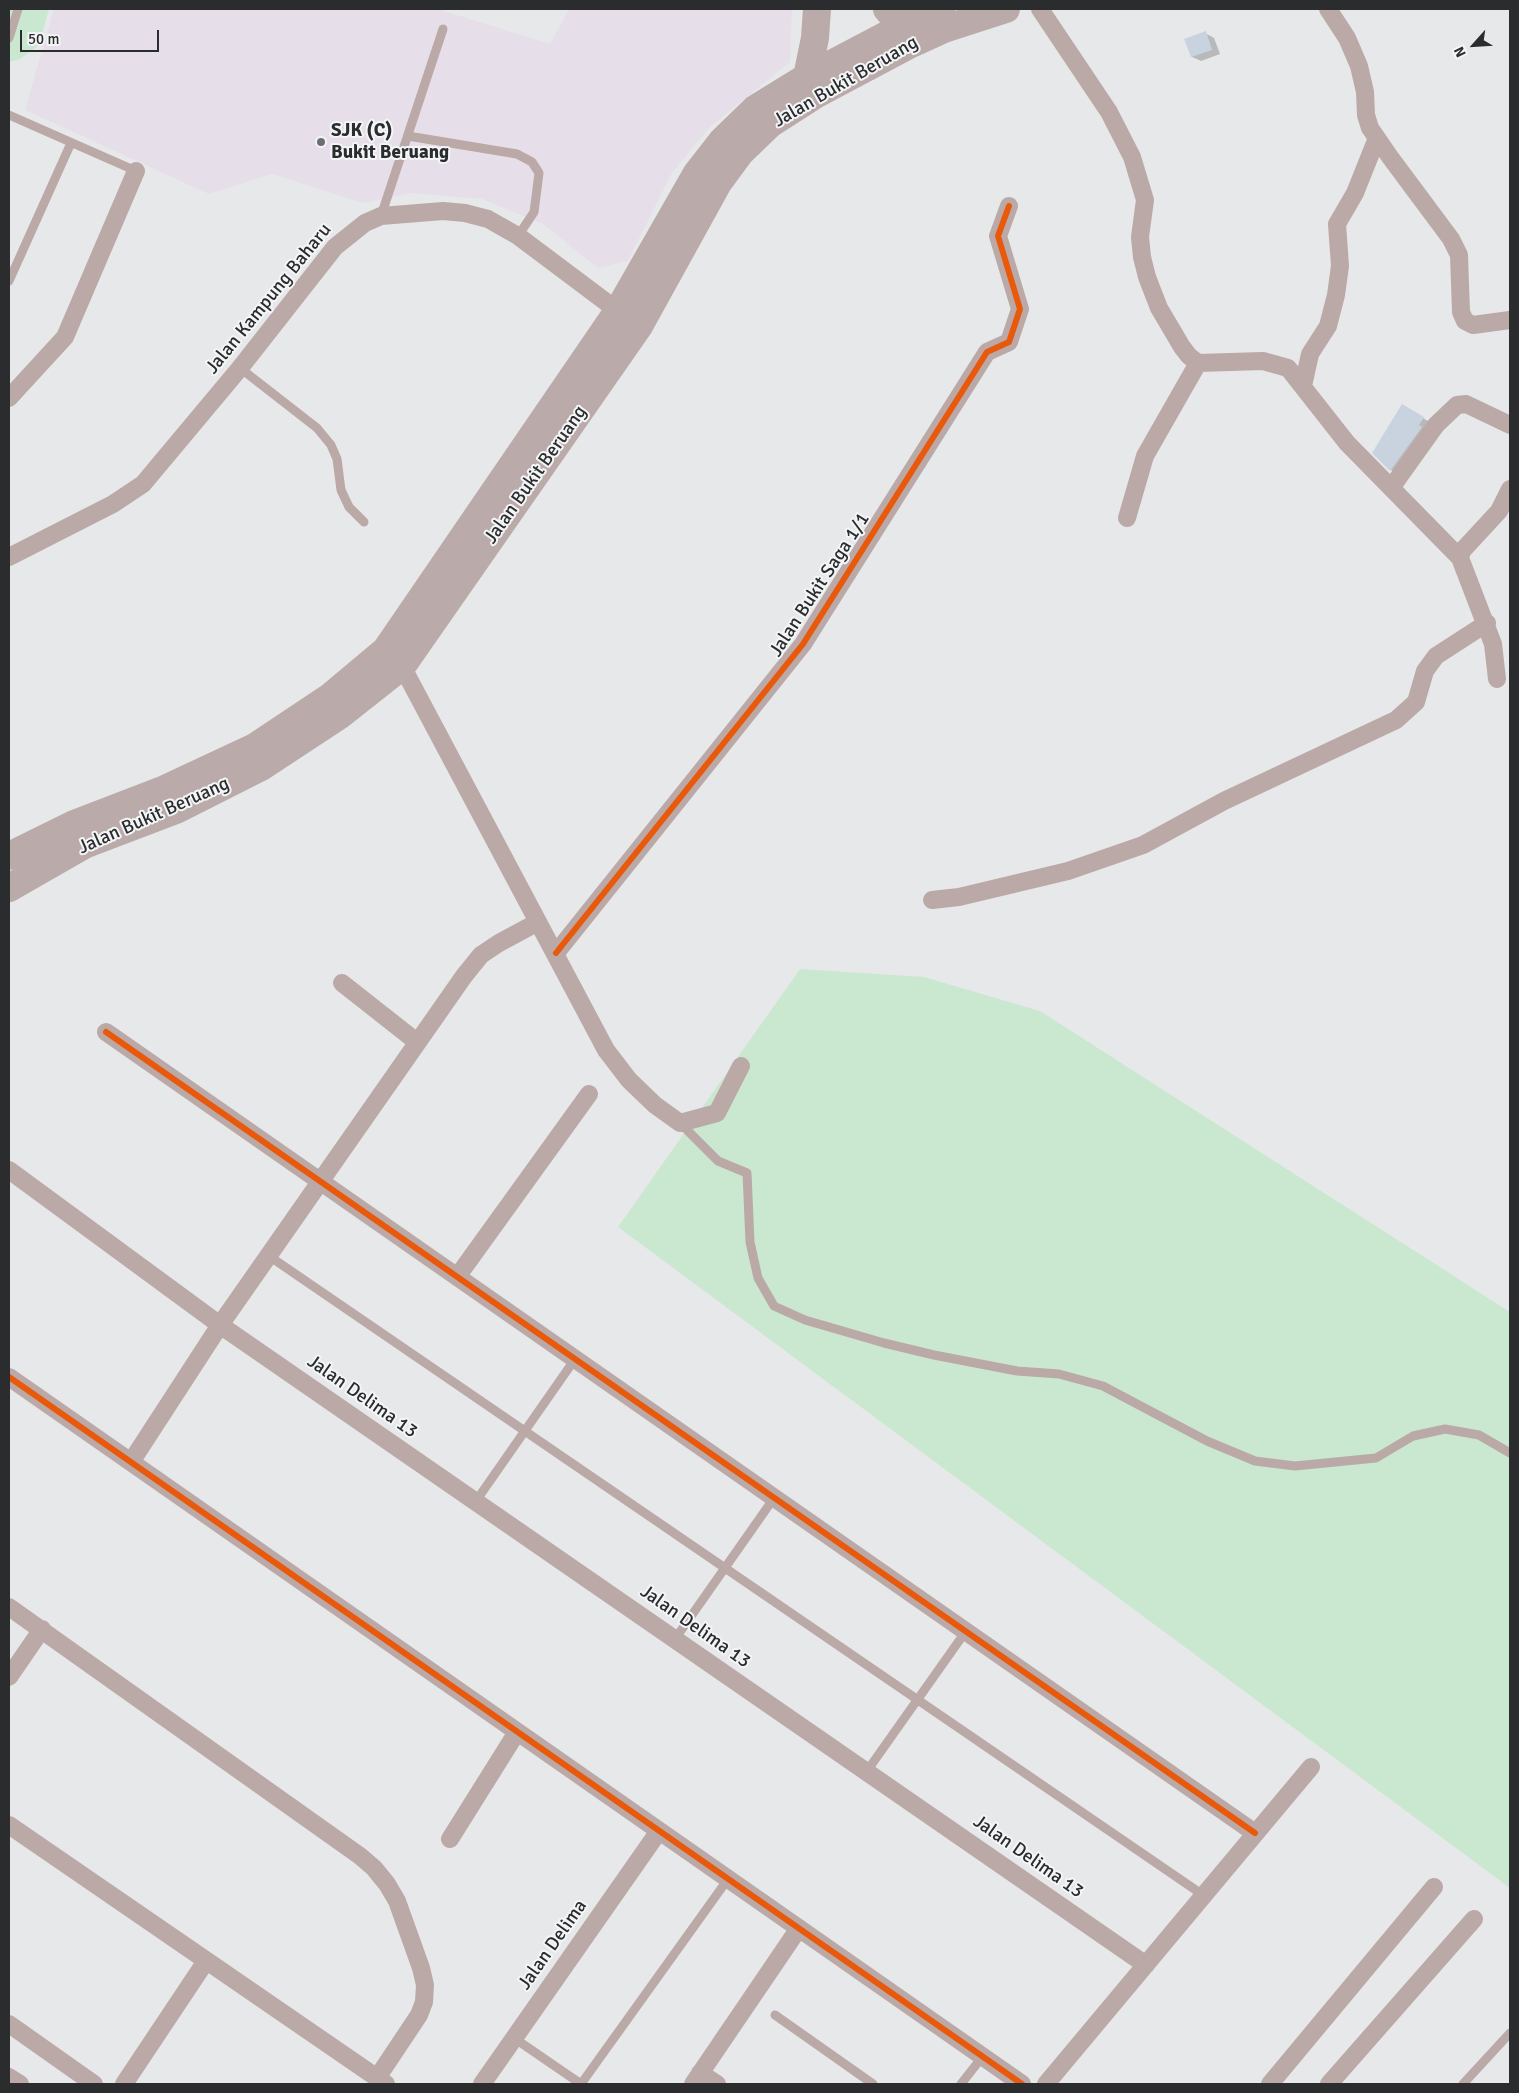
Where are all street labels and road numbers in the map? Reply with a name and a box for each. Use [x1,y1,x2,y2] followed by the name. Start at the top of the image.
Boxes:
[770,31,922,133] street label: Jalan Bukit Beruang
[201,219,337,379] street label: Jalan Kampung Baharu
[480,402,592,548] street label: Jalan Bukit Beruang
[765,509,875,661] street label: Jalan Bukit Saga 1/1
[75,772,233,860] street label: Jalan Bukit Beruang
[302,1351,422,1443] street label: Jalan Delima 13
[635,1581,755,1673] street label: Jalan Delima 13
[968,1811,1088,1903] street label: Jalan Delima 13
[514,1896,592,1994] street label: Jalan Delima

